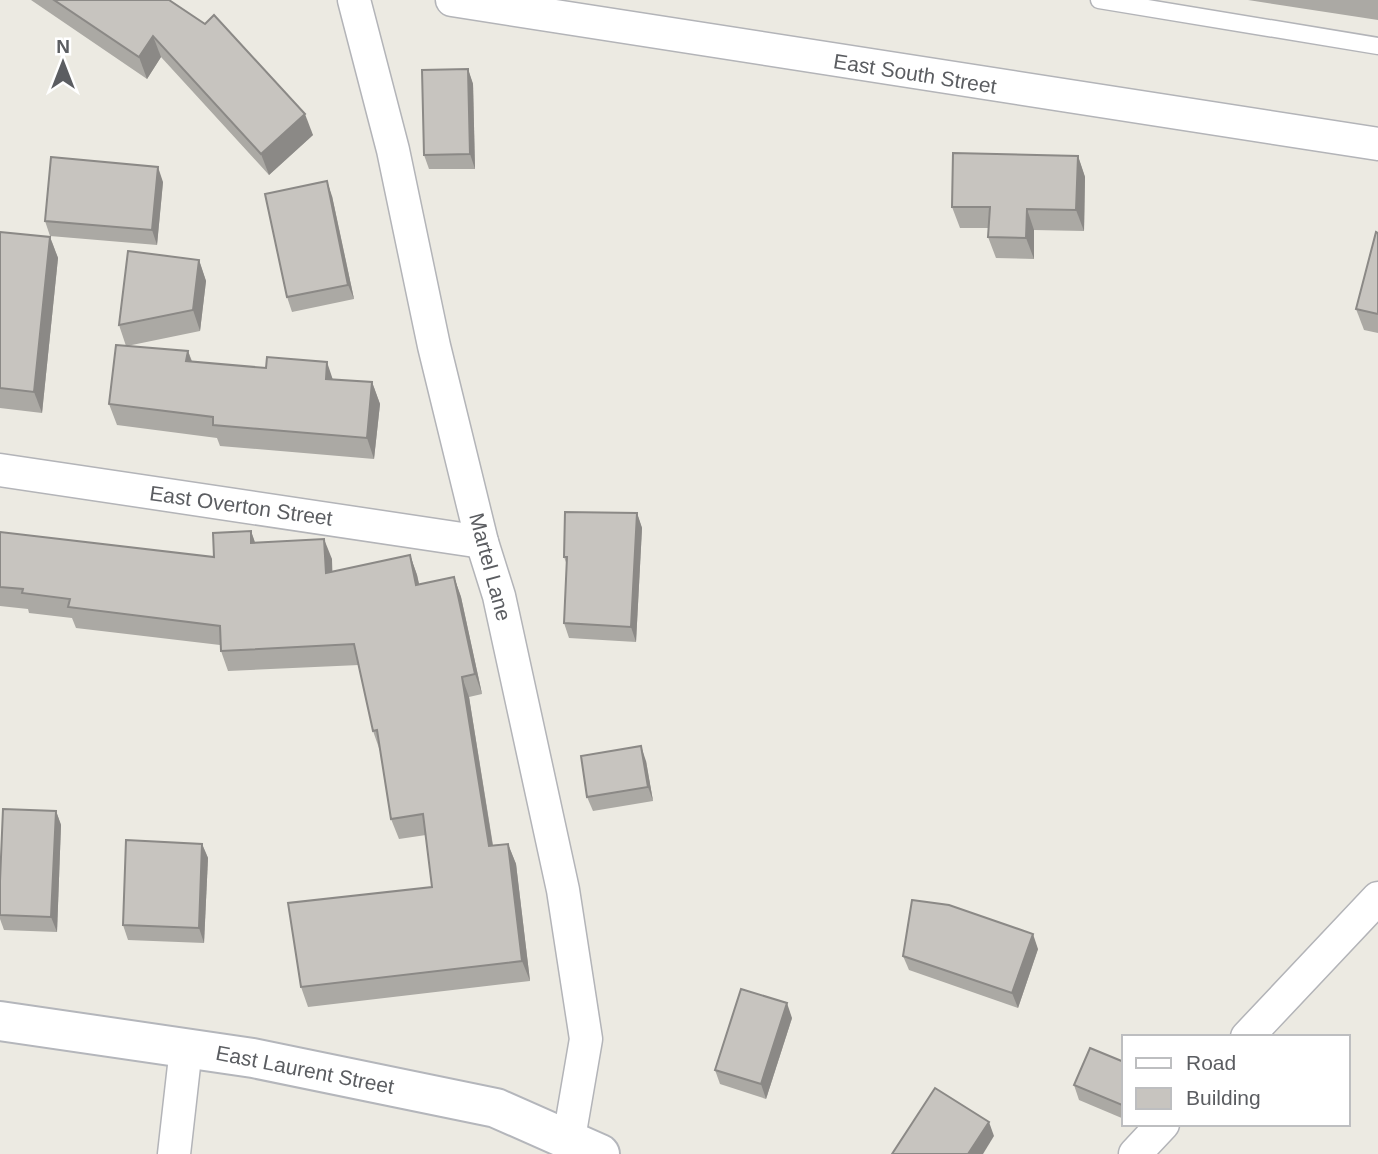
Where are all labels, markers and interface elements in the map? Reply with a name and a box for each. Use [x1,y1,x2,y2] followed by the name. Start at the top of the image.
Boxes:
[28,28,98,98] north arrow
[56,36,70,57] text: N
[832,49,998,98] street label: East South Street
[148,481,334,530] street label: East Overton Street
[465,510,516,623] street label: Martel Lane
[1122,1035,1350,1126] legend
[214,1041,396,1098] street label: East Laurent Street
[1186,1051,1236,1074] text: Road
[1186,1086,1261,1109] text: Building

